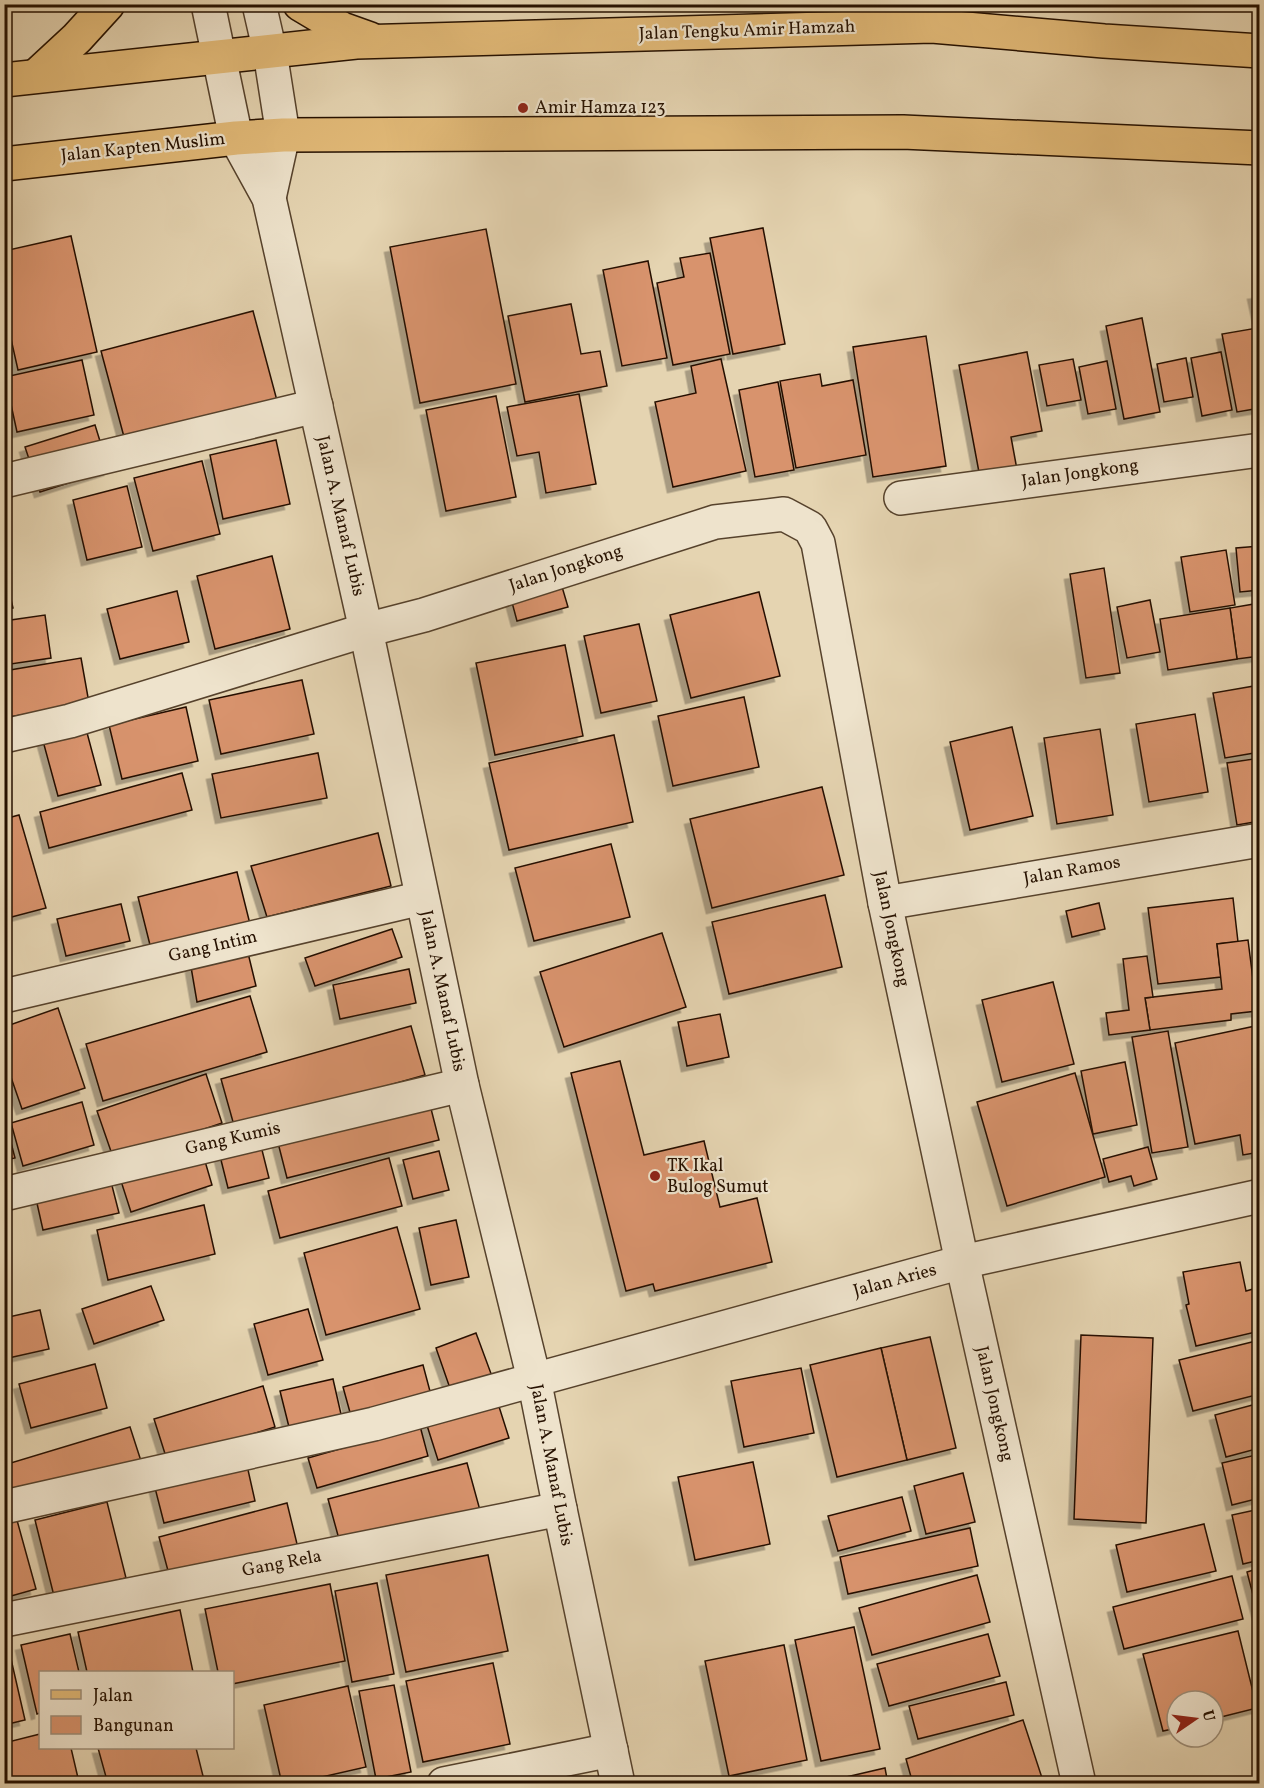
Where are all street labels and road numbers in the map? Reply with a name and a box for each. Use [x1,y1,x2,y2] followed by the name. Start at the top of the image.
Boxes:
[638,15,856,47] street label: Jalan Tengku Amir Hamzah
[60,127,226,169] street label: Jalan Kapten Muslim
[309,433,371,599] street label: Jalan A. Manaf Lubis
[1020,453,1140,495] street label: Jalan Jongkong
[506,539,626,599] street label: Jalan Jongkong
[1022,850,1122,892] street label: Jalan Ramos
[866,869,916,989] street label: Jalan Jongkong
[413,908,471,1074] street label: Jalan A. Manaf Lubis
[166,925,260,969] street label: Gang Intim
[183,1116,283,1162] street label: Gang Kumis
[850,1258,940,1304] street label: Jalan Aries
[969,1344,1019,1464] street label: Jalan Jongkong
[523,1382,579,1548] street label: Jalan A. Manaf Lubis
[240,1544,324,1584] street label: Gang Rela

